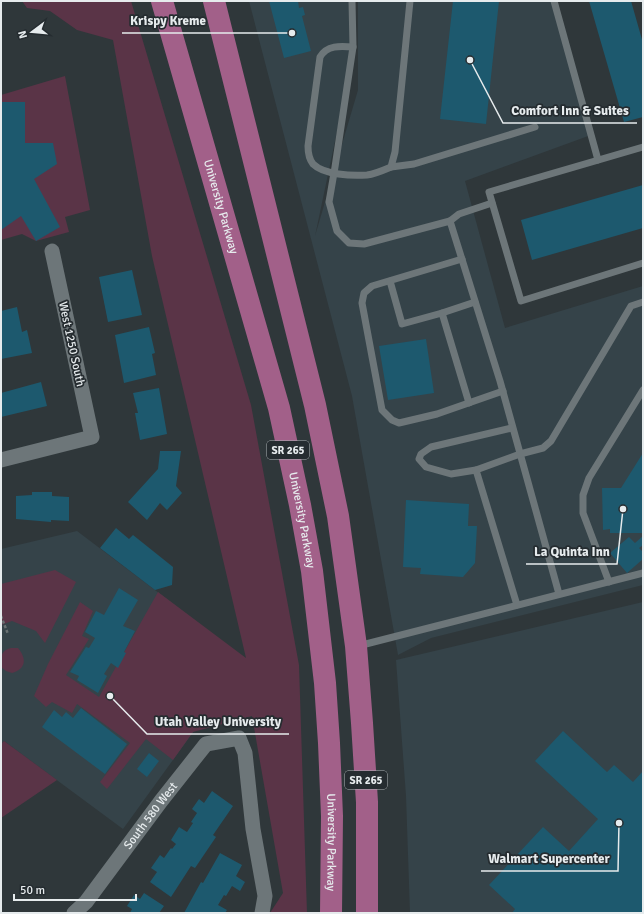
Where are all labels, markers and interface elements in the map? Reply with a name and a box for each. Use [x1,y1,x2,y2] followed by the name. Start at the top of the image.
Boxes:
[122,8,214,33] callout: Krispy Kreme
[12,12,52,52] north arrow
[130,13,206,29] text: Krispy Kreme
[16,29,30,40] text: N
[503,98,637,123] callout: Comfort Inn & Suites
[511,103,629,119] text: Comfort Inn & Suites
[200,158,241,256] street label: University Parkway
[55,300,88,388] street label: West 1250 South
[267,441,309,459] road number: SR 265
[285,471,318,570] street label: University Parkway
[526,539,617,564] callout: La Quinta Inn
[534,544,610,560] text: La Quinta Inn
[147,709,289,734] callout: Utah Valley University
[155,714,282,730] text: Utah Valley University
[345,771,387,789] road number: SR 265
[121,779,181,852] street label: South 580 West
[323,793,339,892] street label: University Parkway
[481,846,618,871] callout: Walmart Supercenter
[488,851,611,867] text: Walmart Supercenter
[14,876,136,902] scale bar
[20,883,45,898] text: 50 m

